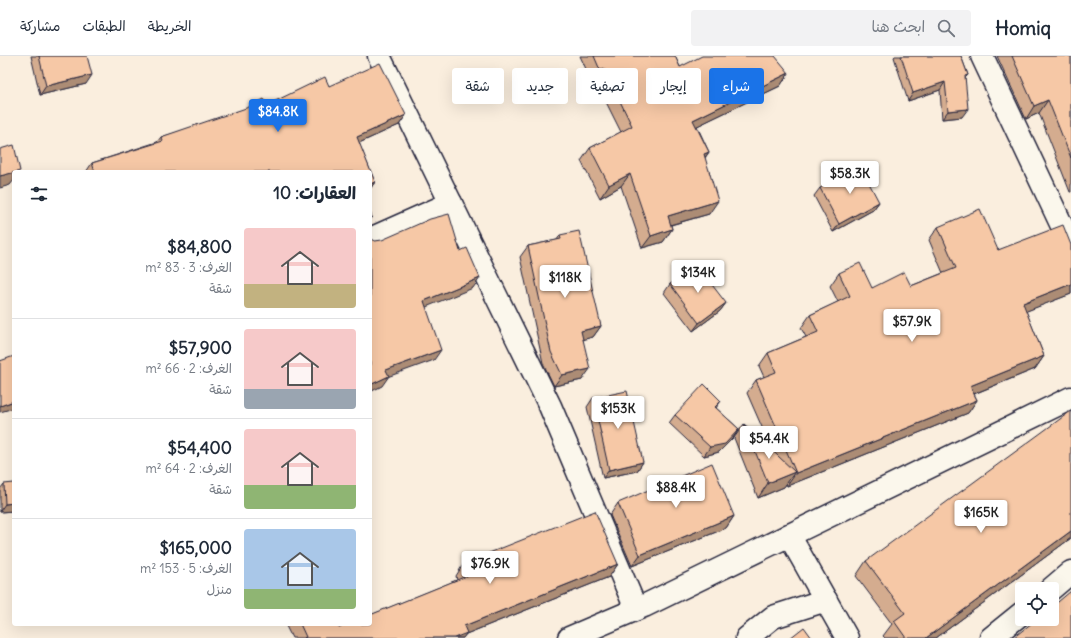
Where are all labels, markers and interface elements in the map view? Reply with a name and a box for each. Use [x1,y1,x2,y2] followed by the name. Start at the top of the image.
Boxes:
[691,10,971,46] search box
[995,16,1051,40] text: Homiq
[20,17,60,35] text: مشاركة
[82,17,126,35] text: الطبقات
[148,17,191,35] text: الخريطة
[872,17,925,36] text: ابحث هنا
[935,17,957,39] icon: search
[452,68,504,104] chip: شقة
[512,68,568,104] chip: جديد
[576,68,638,104] chip: تصفية
[646,68,701,104] chip: إيجار
[709,68,764,104] chip: شراء
[245,99,311,133] pin: $84.8K
[258,103,298,120] text: $84.8K
[817,161,883,195] pin: $58.3K
[830,165,870,182] text: $58.3K
[273,182,356,204] text: العقارات: 10
[28,183,50,205] icon: filters
[167,236,232,258] text: $84,800
[276,244,324,292] icon: home
[145,259,232,276] text: الغرف: 3 · 83 m²
[670,260,726,294] pin: $134K
[680,264,716,281] text: $134K
[537,265,593,299] pin: $118K
[549,269,581,286] text: $118K
[209,280,232,297] text: شقة
[879,309,945,343] pin: $57.9K
[892,313,932,330] text: $57.9K
[169,337,232,359] text: $57,900
[276,345,324,393] icon: home
[145,360,232,377] text: الغرف: 2 · 66 m²
[209,381,232,398] text: شقة
[590,396,646,430] pin: $153K
[600,400,636,417] text: $153K
[736,426,802,460] pin: $54.4K
[749,430,789,447] text: $54.4K
[168,437,232,459] text: $54,400
[276,445,324,493] icon: home
[145,460,232,477] text: الغرف: 2 · 64 m²
[643,475,709,509] pin: $88.4K
[656,479,696,496] text: $88.4K
[209,481,232,498] text: شقة
[953,500,1009,534] pin: $165K
[963,504,999,521] text: $165K
[159,537,232,559] text: $165,000
[276,545,324,593] icon: home
[457,551,523,585] pin: $76.9K
[470,555,510,572] text: $76.9K
[140,560,232,577] text: الغرف: 5 · 153 m²
[206,581,232,598] text: منزل
[1015,582,1059,626] map controls
[1015,582,1059,626] button: locate

